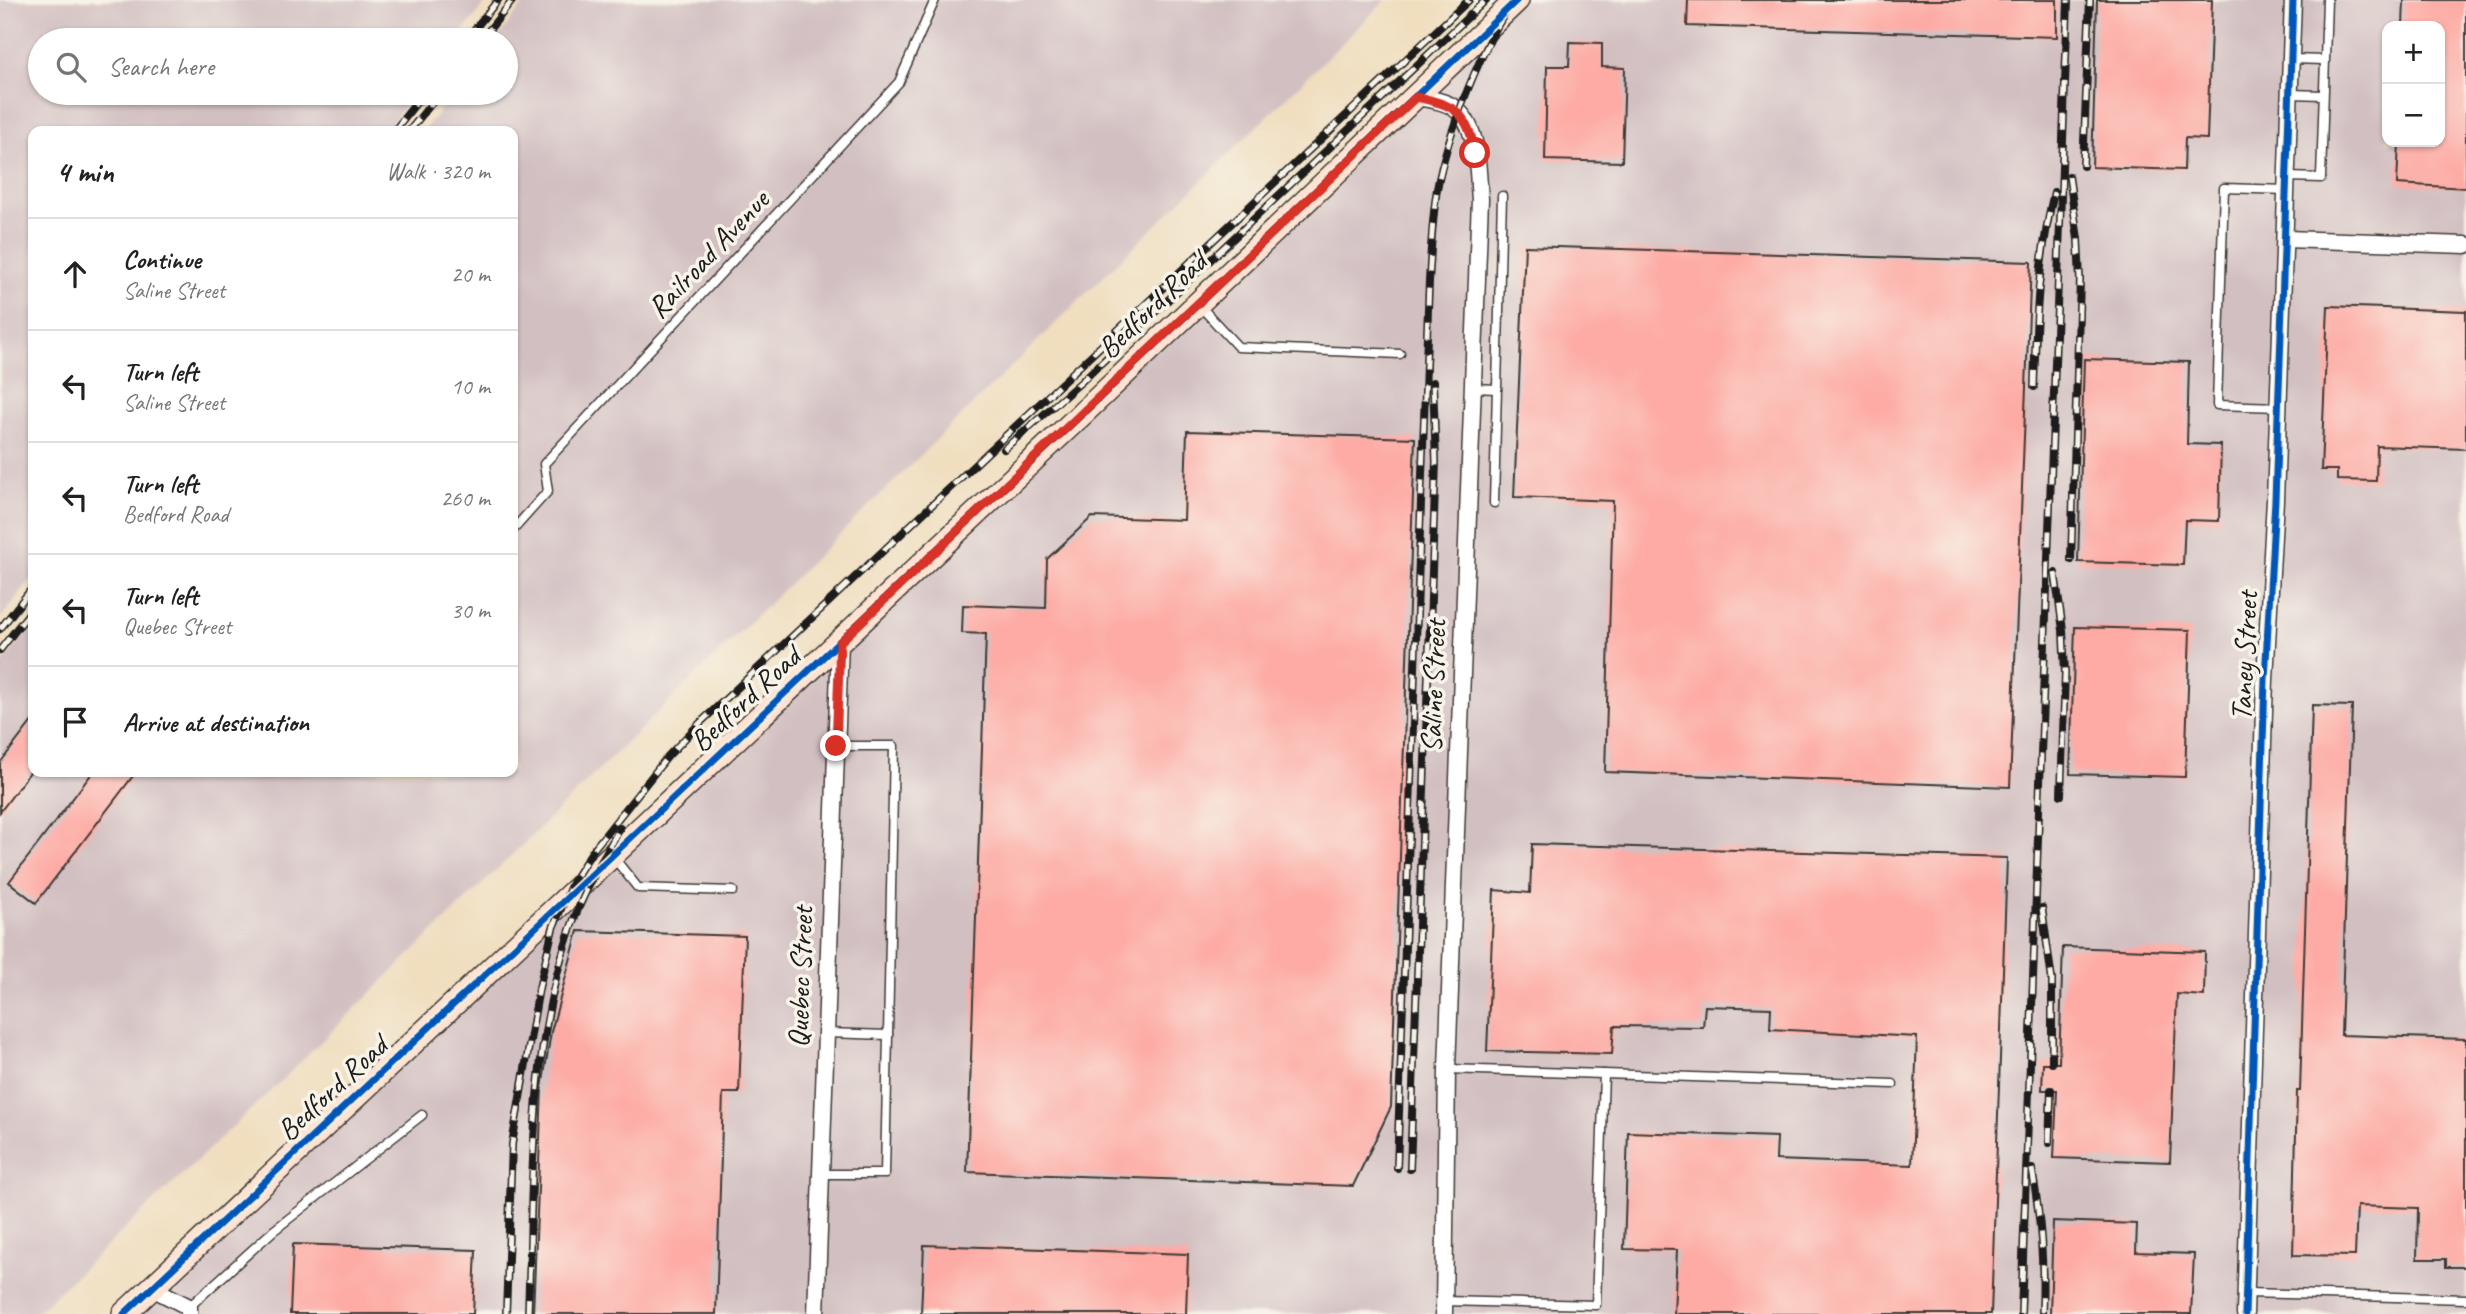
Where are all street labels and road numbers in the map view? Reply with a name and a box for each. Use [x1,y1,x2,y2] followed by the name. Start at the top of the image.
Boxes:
[639,180,779,326] street label: Railroad Avenue
[1089,241,1218,366] street label: Bedford Road
[2222,587,2267,722] street label: Taney Street
[1412,616,1454,753] street label: Saline Street
[682,635,811,760] street label: Bedford Road
[779,903,822,1048] street label: Quebec Street
[269,1024,398,1149] street label: Bedford Road

